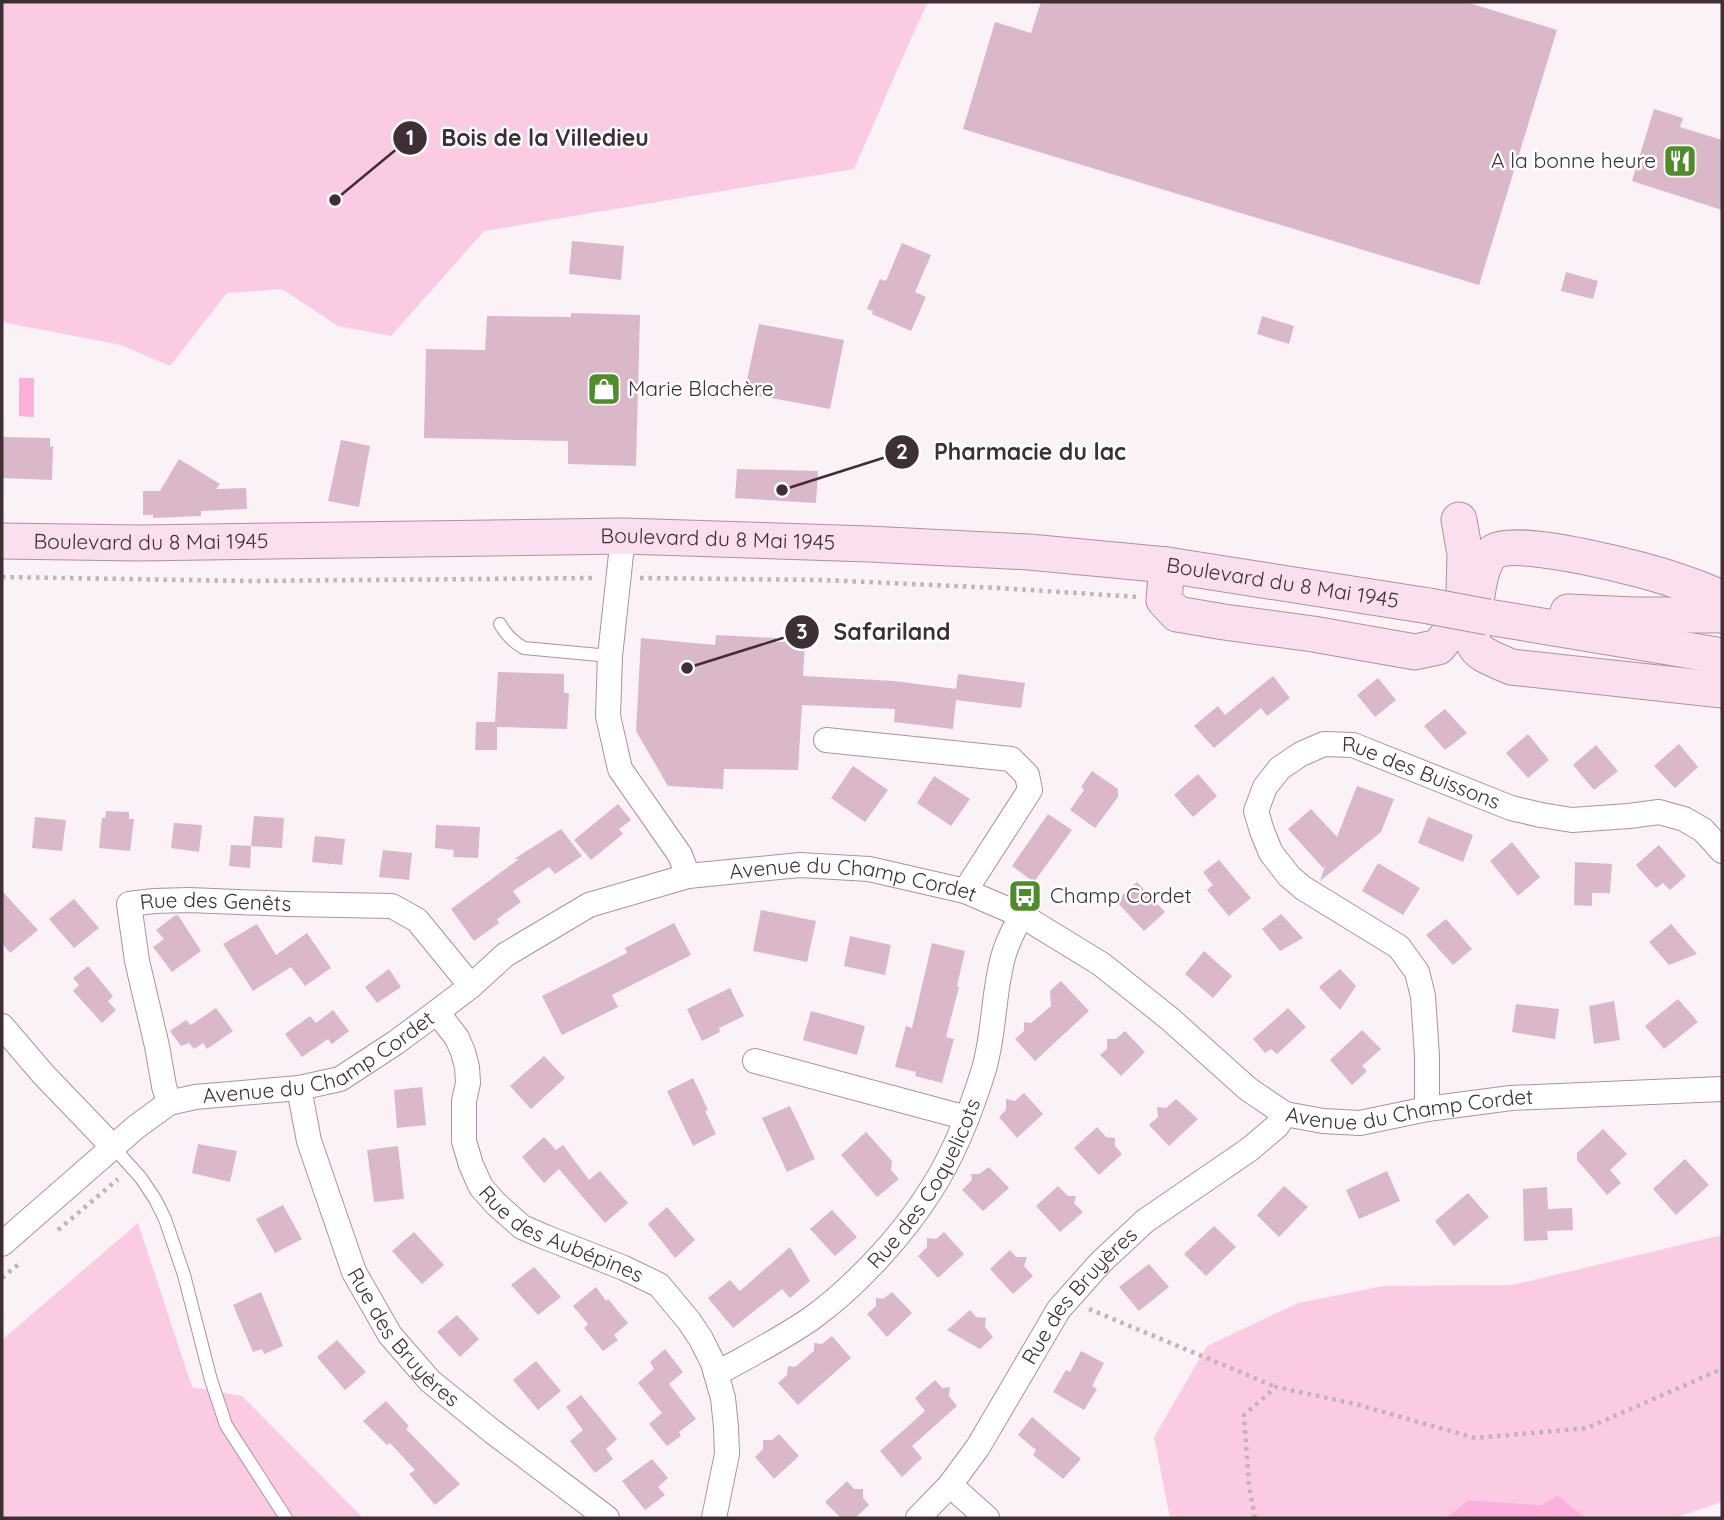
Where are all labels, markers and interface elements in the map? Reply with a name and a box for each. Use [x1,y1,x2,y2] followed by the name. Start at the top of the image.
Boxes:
[392,116,663,160] callout: Bois de la Villedieu
[441,123,649,152] text: Bois de la Villedieu
[406,124,414,150] text: 1
[1661,142,1699,180] restaurant icon: A la bonne heure
[1491,147,1656,173] place label: A la bonne heure
[585,370,623,408] shop icon: Marie Blachère
[628,375,774,401] place label: Marie Blachère
[884,430,1140,474] callout: Pharmacie du lac
[934,437,1126,466] text: Pharmacie du lac
[896,438,908,464] text: 2
[600,522,836,555] street label: Boulevard du 8 Mai 1945
[33,527,269,555] street label: Boulevard du 8 Mai 1945
[1165,551,1401,613] street label: Boulevard du 8 Mai 1945
[784,610,964,654] callout: Safariland
[834,617,950,646] text: Safariland
[796,618,808,644] text: 3
[1342,731,1504,814] street label: Rue des Buissons
[728,851,981,907] street label: Avenue du Champ Cordet
[1006,877,1044,915] bus stop icon: Champ Cordet
[1050,882,1192,908] place label: Champ Cordet
[138,886,292,916] street label: Rue des Genêts
[201,1005,439,1108] street label: Avenue du Champ Cordet
[1284,1083,1534,1135] street label: Avenue du Champ Cordet
[861,1095,985,1274] street label: Rue des Coquelicots
[474,1180,648,1287] street label: Rue des Aubépines
[1015,1221,1142,1369] street label: Rue des Bruyères
[342,1263,465,1412] street label: Rue des Bruyères

